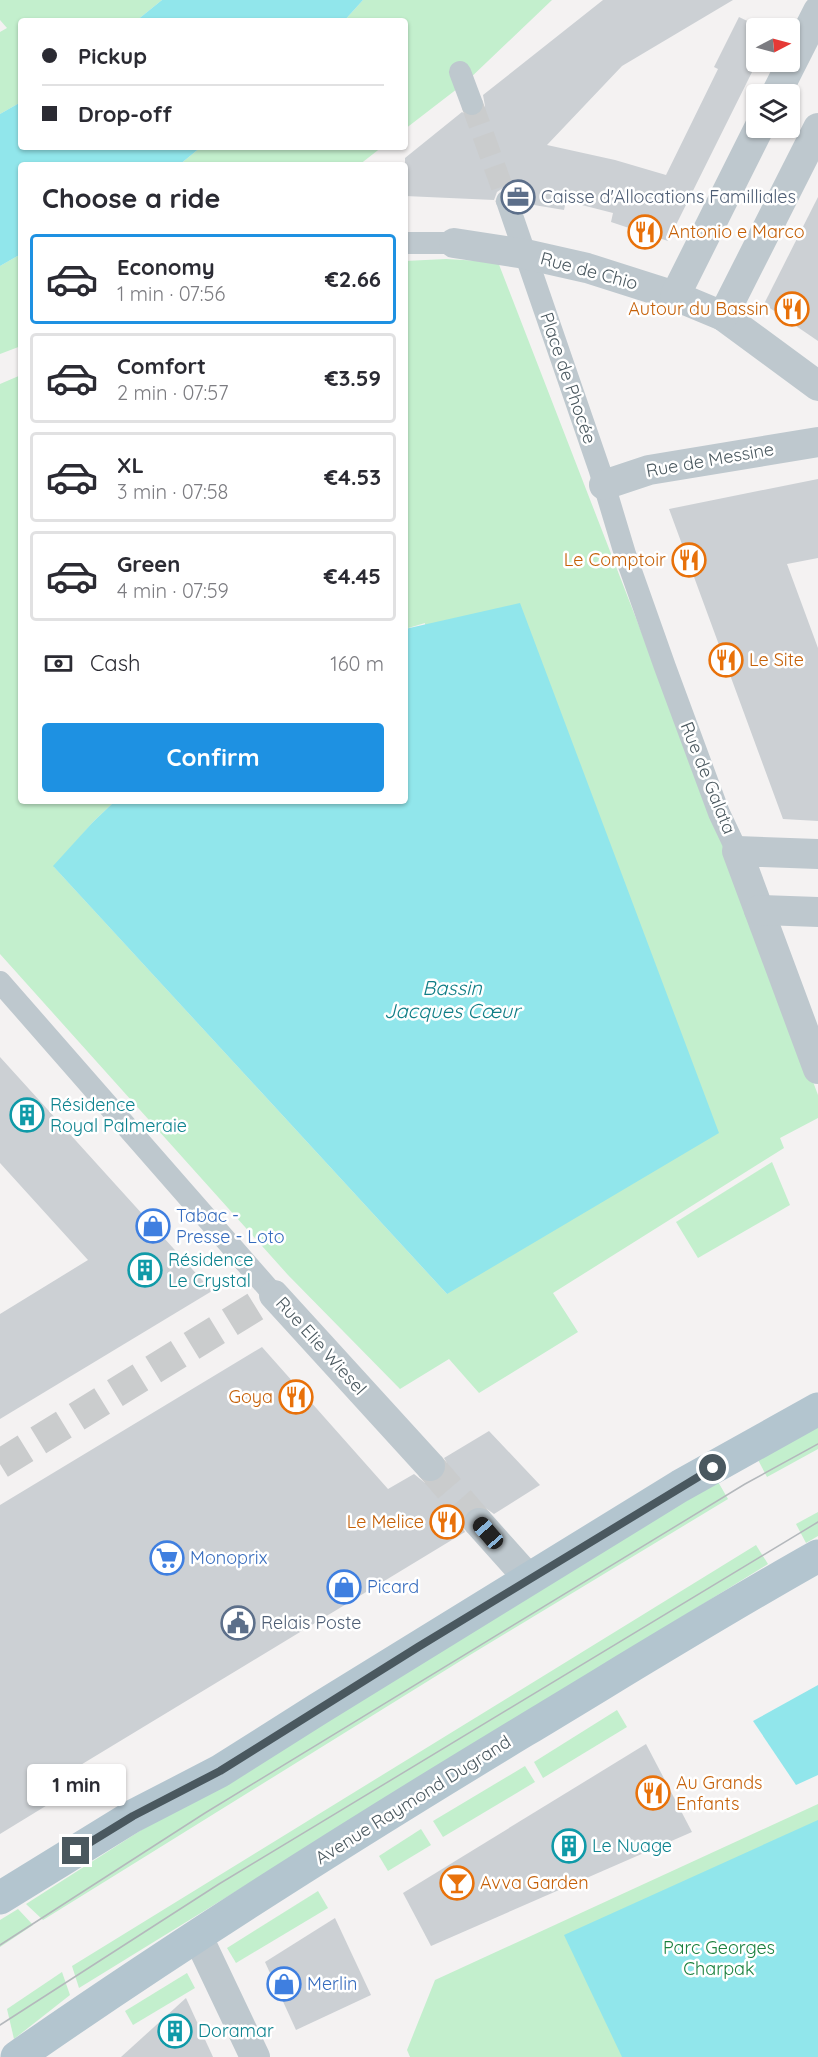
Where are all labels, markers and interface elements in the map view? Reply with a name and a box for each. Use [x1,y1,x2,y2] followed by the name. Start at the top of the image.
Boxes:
[746,18,800,72] north arrow
[746,18,800,138] map controls
[78,42,147,70] text: Pickup
[746,84,800,138] button: layers
[78,100,172,128] text: Drop-off
[500,179,536,215] office icon: Caisse d'Allocations Familliales
[42,181,220,215] text: Choose a ride
[541,185,796,208] place label: Caisse d'Allocations Familliales
[627,214,663,250] restaurant icon: Antonio e Marco
[668,220,805,243] place label: Antonio e Marco
[538,246,640,295] street label: Rue de Chio
[45,252,99,306] icon: car
[117,253,215,281] text: Economy
[325,265,381,293] text: €2.66
[117,281,225,306] text: 1 min · 07:56
[774,291,810,327] restaurant icon: Autour du Bassin
[628,297,769,320] place label: Autour du Bassin
[535,309,602,447] street label: Place de Phocée
[45,351,99,405] icon: car
[117,352,206,380] text: Comfort
[325,364,381,392] text: €3.59
[117,380,228,405] text: 2 min · 07:57
[644,437,776,482] street label: Rue de Messine
[45,450,99,504] icon: car
[117,451,144,479] text: XL
[324,463,381,491] text: €4.53
[117,479,228,504] text: 3 min · 07:58
[671,542,707,578] restaurant icon: Le Comptoir
[564,548,666,571] place label: Le Comptoir
[45,549,99,603] icon: car
[117,550,180,578] text: Green
[324,562,381,590] text: €4.45
[117,578,229,603] text: 4 min · 07:59
[708,642,744,678] restaurant icon: Le Site
[42,647,75,680] icon: cash
[749,648,804,671] place label: Le Site
[90,649,141,677] text: Cash
[330,651,384,676] text: 160 m
[676,718,741,837] street label: Rue de Galata
[42,723,384,792] button: Confirm
[384,975,522,1023] water label: Bassin Jacques Cœur
[50,1093,187,1137] place label: Résidence Royal Palmeraie
[9,1097,45,1133] building icon: Résidence Royal Palmeraie
[176,1204,285,1248] place label: Tabac - Presse - Loto
[135,1208,171,1244] shop icon: Tabac - Presse - Loto
[168,1248,253,1292] place label: Résidence Le Crystal
[127,1252,163,1288] building icon: Résidence Le Crystal
[271,1292,372,1400] street label: Rue Elie Wiesel
[278,1379,314,1415] restaurant icon: Goya
[228,1385,273,1408] place label: Goya
[699,1454,726,1481] route start
[429,1504,465,1540] restaurant icon: Le Melice
[347,1510,424,1533] place label: Le Melice
[469,1514,507,1552] car
[149,1540,185,1576] supermarket icon: Monoprix
[190,1546,268,1569] place label: Monoprix
[326,1569,362,1605] shop icon: Picard
[367,1575,419,1598] place label: Picard
[220,1605,256,1641] public building icon: Relais Poste
[261,1611,361,1634] place label: Relais Poste
[311,1730,515,1869] street label: Avenue Raymond Dugrand
[26,1764,125,1806] callout: 1 min
[676,1771,763,1815] place label: Au Grands Enfants
[52,1772,101,1797] text: 1 min
[635,1775,671,1811] restaurant icon: Au Grands Enfants
[551,1828,587,1864] building icon: Le Nuage
[592,1834,672,1857] place label: Le Nuage
[62,1837,89,1864] route end
[439,1865,475,1901] bar icon: Avva Garden
[480,1871,589,1894] place label: Avva Garden
[663,1936,775,1980] park label: Parc Georges Charpak
[266,1966,302,2002] shop icon: Merlin
[307,1972,357,1995] place label: Merlin
[157,2013,193,2049] building icon: Doramar
[198,2019,274,2042] place label: Doramar

